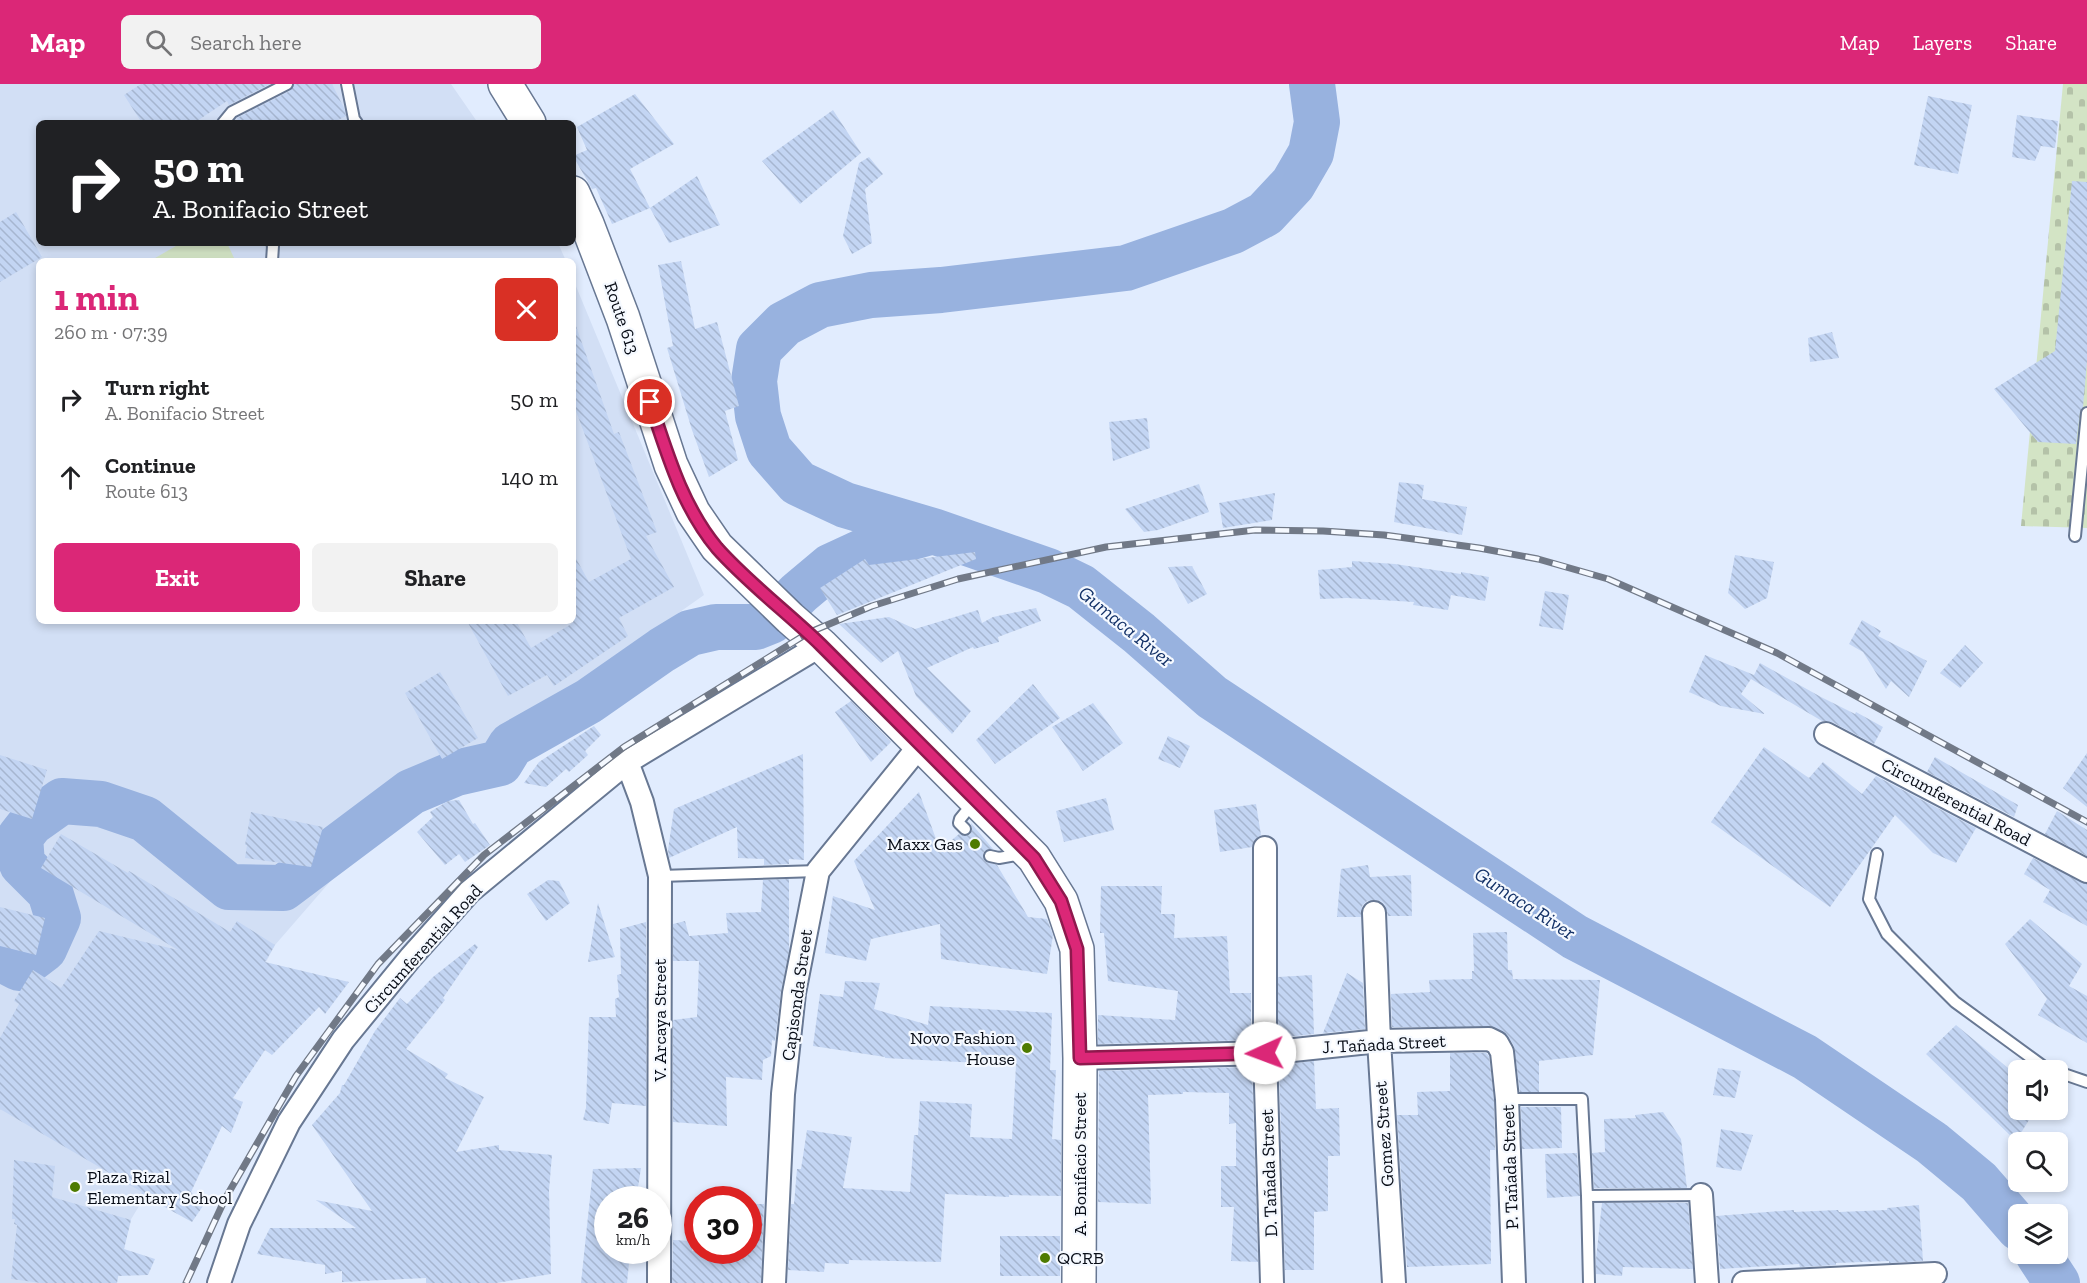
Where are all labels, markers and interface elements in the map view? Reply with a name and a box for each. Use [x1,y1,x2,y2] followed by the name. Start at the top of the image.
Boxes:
[121,15,541,69] search box
[30,26,85,59] text: Map
[142,26,175,59] icon: search
[190,29,302,56] text: Search here
[1840,30,1880,55] text: Map
[1913,30,1972,55] text: Layers
[2005,30,2057,55] text: Share
[153,142,244,193] text: 50 m
[54,144,132,222] icon: right
[153,193,368,225] text: A. Bonifacio Street
[54,276,139,319] text: 1 min
[495,278,558,341] button: close
[599,279,645,357] street label: Route 613
[54,320,168,344] text: 260 m · 07:39
[105,374,209,401] text: Turn right
[624,376,675,427] pin
[54,383,87,416] icon: right
[633,385,666,418] icon: arrive
[510,386,558,413] text: 50 m
[105,401,265,425] text: A. Bonifacio Street
[105,452,196,479] text: Continue
[54,461,87,494] icon: ahead
[501,464,558,491] text: 140 m
[105,479,188,503] text: Route 613
[54,543,300,612] button: Exit
[312,543,558,612] button: Share
[1074,580,1178,672] water label: Gumaca River
[1877,753,2035,851] street label: Circumferential Road
[887,833,963,855] place label: Maxx Gas
[968,837,982,851] marker: Maxx Gas
[1470,862,1580,944] water label: Gumaca River
[359,880,487,1018] street label: Circumferential Road
[777,927,817,1062] street label: Capisonda Street
[649,958,671,1082] street label: V. Arcaya Street
[1233,1021,1297,1085] position arrow
[910,1027,1016,1070] place label: Novo Fashion House
[1322,1030,1447,1058] street label: J. Tañada Street
[1020,1041,1034,1055] marker: Novo Fashion House
[2008,1060,2068,1264] map controls
[2008,1060,2068,1120] button: sound
[1369,1080,1399,1187] street label: Gomez Street
[1069,1092,1091,1236] street label: A. Bonifacio Street
[1497,1104,1523,1230] street label: P. Tañada Street
[1256,1108,1282,1237] street label: D. Tañada Street
[2008,1132,2068,1192] button: search
[87,1166,232,1209] place label: Plaza Rizal Elementary School
[68,1180,82,1194] marker: Plaza Rizal Elementary School
[684,1186,762,1264] speed limit sign: 30
[617,1200,649,1236] text: 26
[2008,1204,2068,1264] button: layers
[616,1231,650,1249] text: km/h
[1057,1247,1104,1269] place label: QCRB
[1038,1251,1052,1265] marker: QCRB

